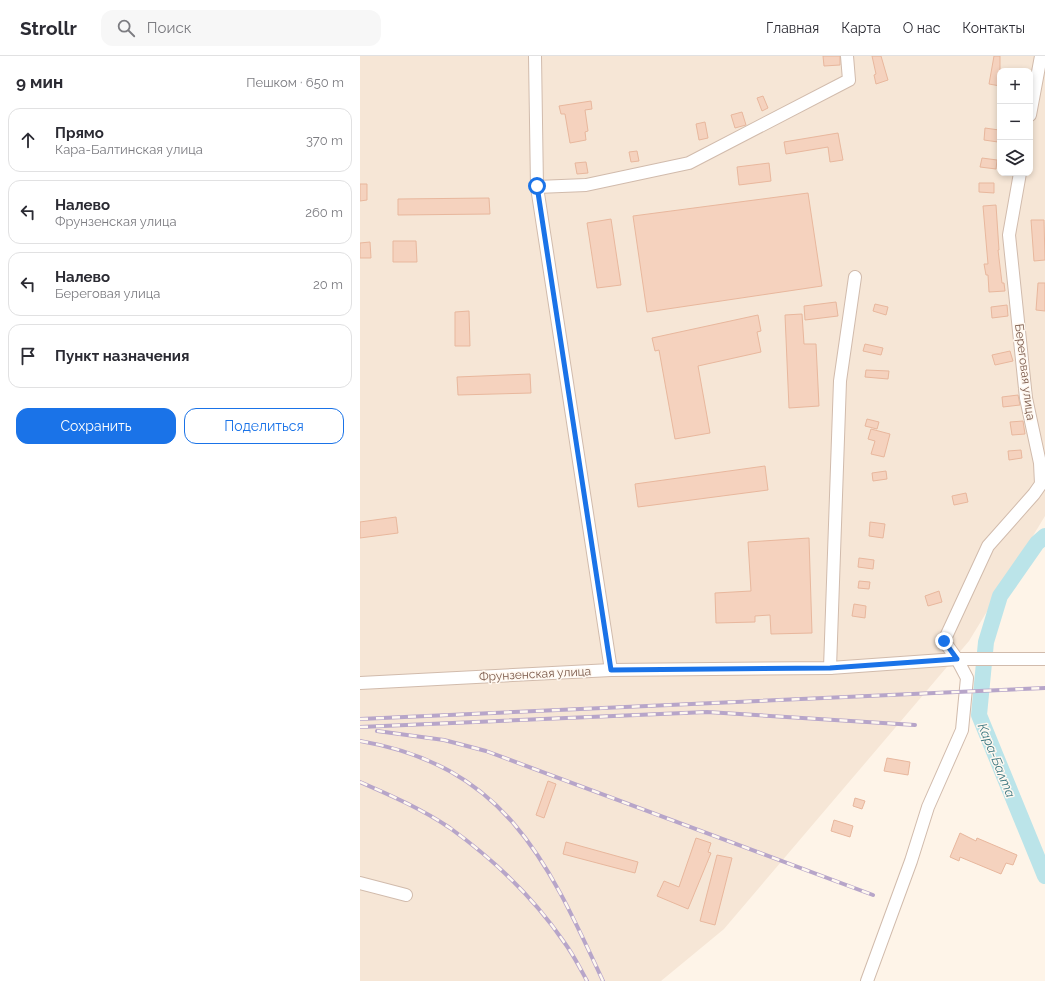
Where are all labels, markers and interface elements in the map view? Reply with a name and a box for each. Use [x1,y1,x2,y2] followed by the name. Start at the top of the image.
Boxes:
[101,10,381,46] search box
[20,17,77,39] text: Strollr
[115,17,137,39] icon: search
[147,19,191,37] text: Поиск
[766,20,819,36] text: Главная
[841,20,881,36] text: Карта
[903,20,940,36] text: О нас
[962,20,1025,36] text: Контакты
[997,68,1033,176] map controls
[997,68,1033,104] button: +
[16,72,63,92] text: 9 мин
[246,75,344,90] text: Пешком · 650 m
[997,104,1033,140] button: −
[55,124,104,142] text: Прямо
[17,129,39,151] icon: ahead
[306,133,343,148] text: 370 m
[997,140,1033,176] button: layers
[55,142,203,157] text: Кара-Балтинская улица
[528,177,546,195] route start
[55,196,110,214] text: Налево
[17,201,39,223] icon: left
[305,205,343,220] text: 260 m
[55,214,177,229] text: Фрунзенская улица
[55,268,110,286] text: Налево
[17,273,39,295] icon: left
[313,277,343,292] text: 20 m
[55,286,160,301] text: Береговая улица
[1012,323,1038,421] street label: Береговая улица
[17,345,39,367] icon: arrive
[55,347,189,365] text: Пункт назначения
[16,408,176,444] button: Сохранить
[184,408,344,444] button: Поделиться
[935,632,953,650] route end
[479,664,591,684] street label: Фрунзенская улица
[975,721,1018,800] water label: Кара-Балта

